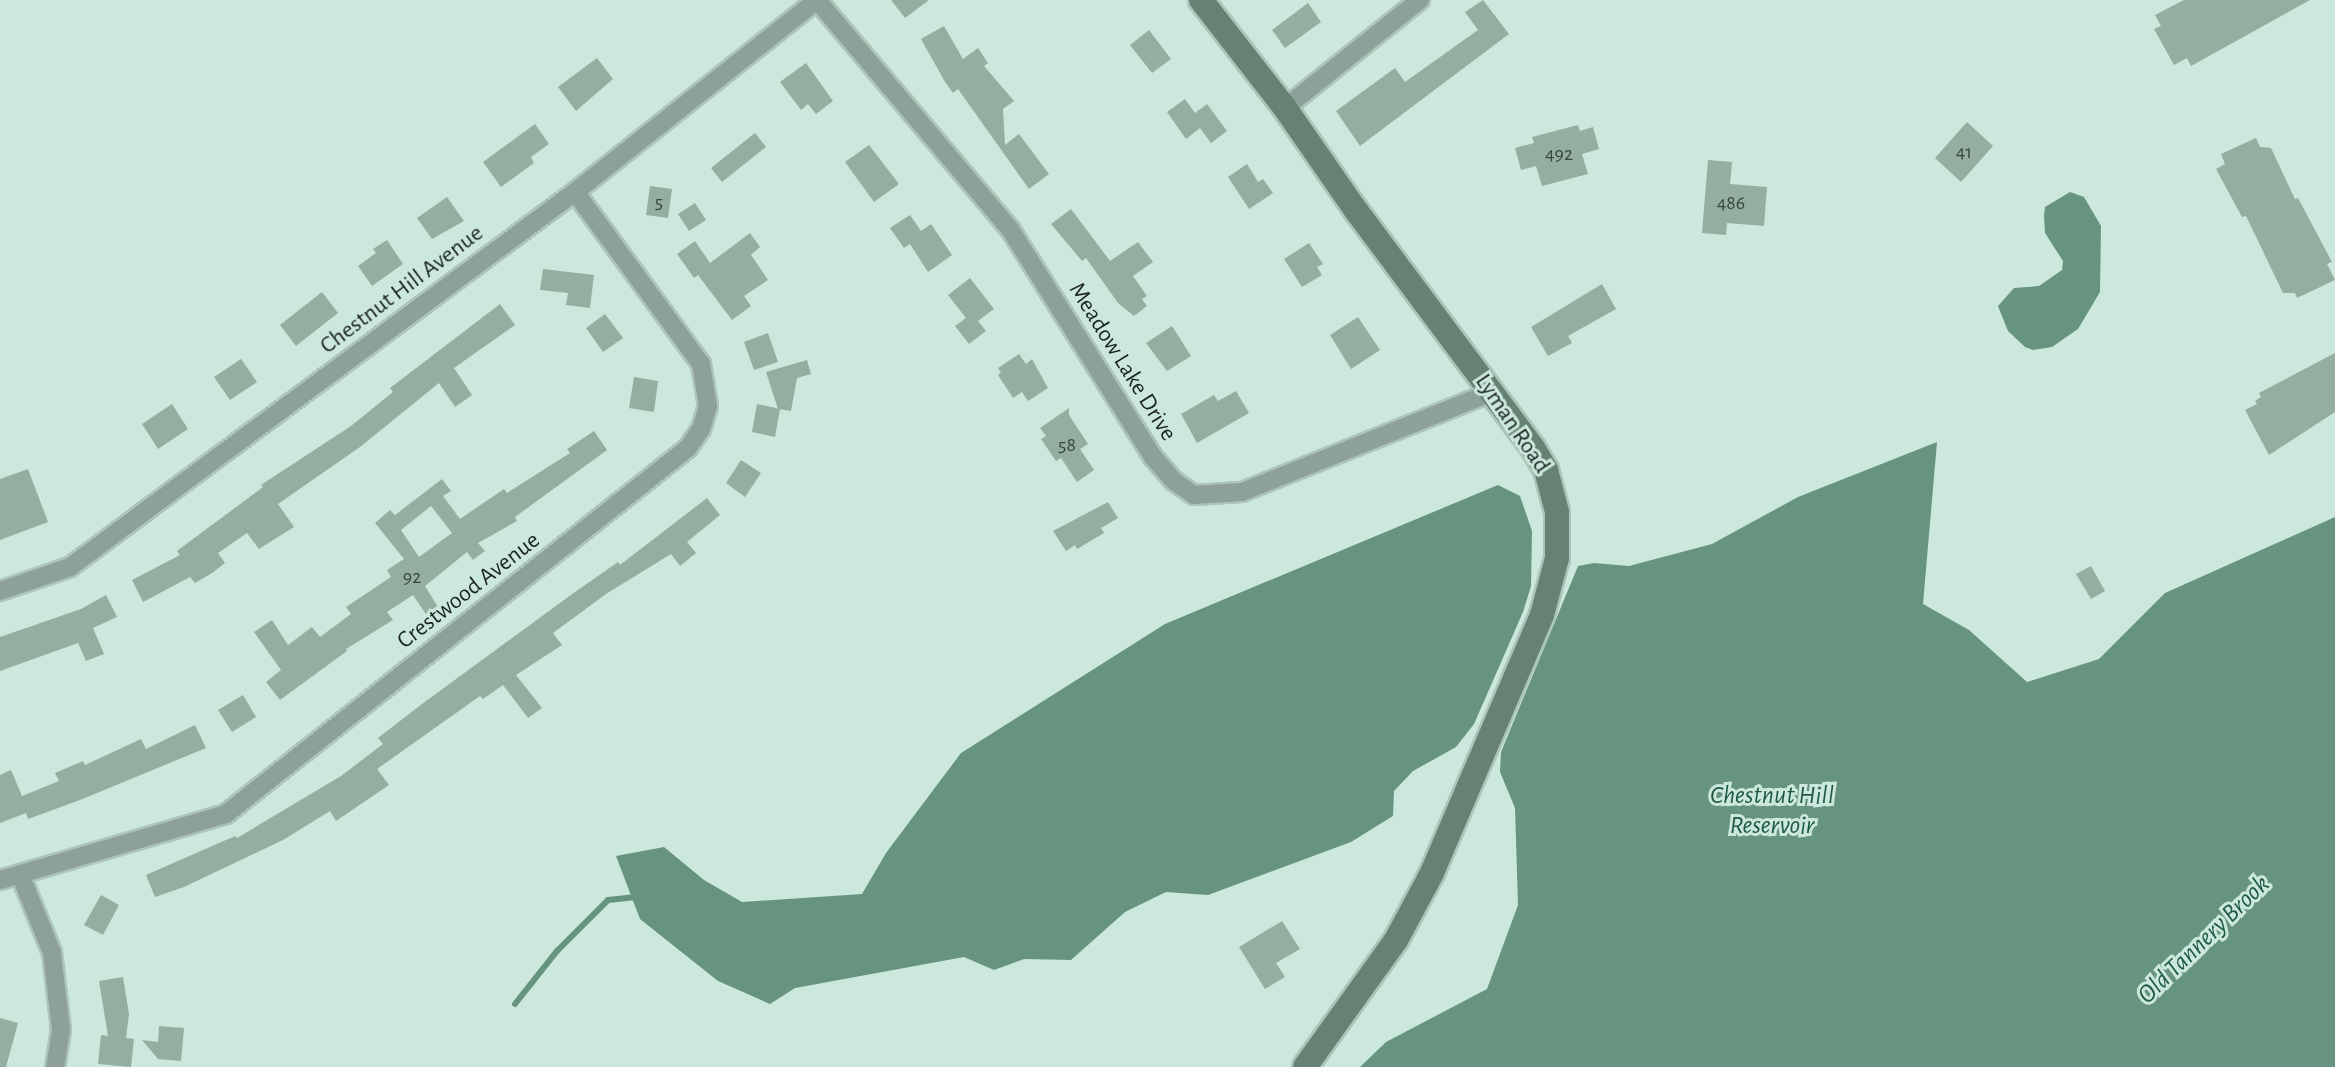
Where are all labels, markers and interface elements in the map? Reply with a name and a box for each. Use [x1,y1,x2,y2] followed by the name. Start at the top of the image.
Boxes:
[1956,140,1972,164] house number: 41
[1545,142,1573,166] house number: 492
[655,190,663,214] house number: 5
[1717,191,1745,215] house number: 486
[315,219,489,361] street label: Chestnut Hill Avenue
[1062,278,1182,446] street label: Meadow Lake Drive
[1468,369,1556,479] street label: Lyman Road
[1058,433,1076,457] house number: 58
[392,526,546,656] street label: Crestwood Avenue
[403,565,421,589] house number: 92
[1710,780,1834,842] water label: Chestnut Hill Reservoir
[2131,869,2277,1011] water label: Old Tannery Brook

